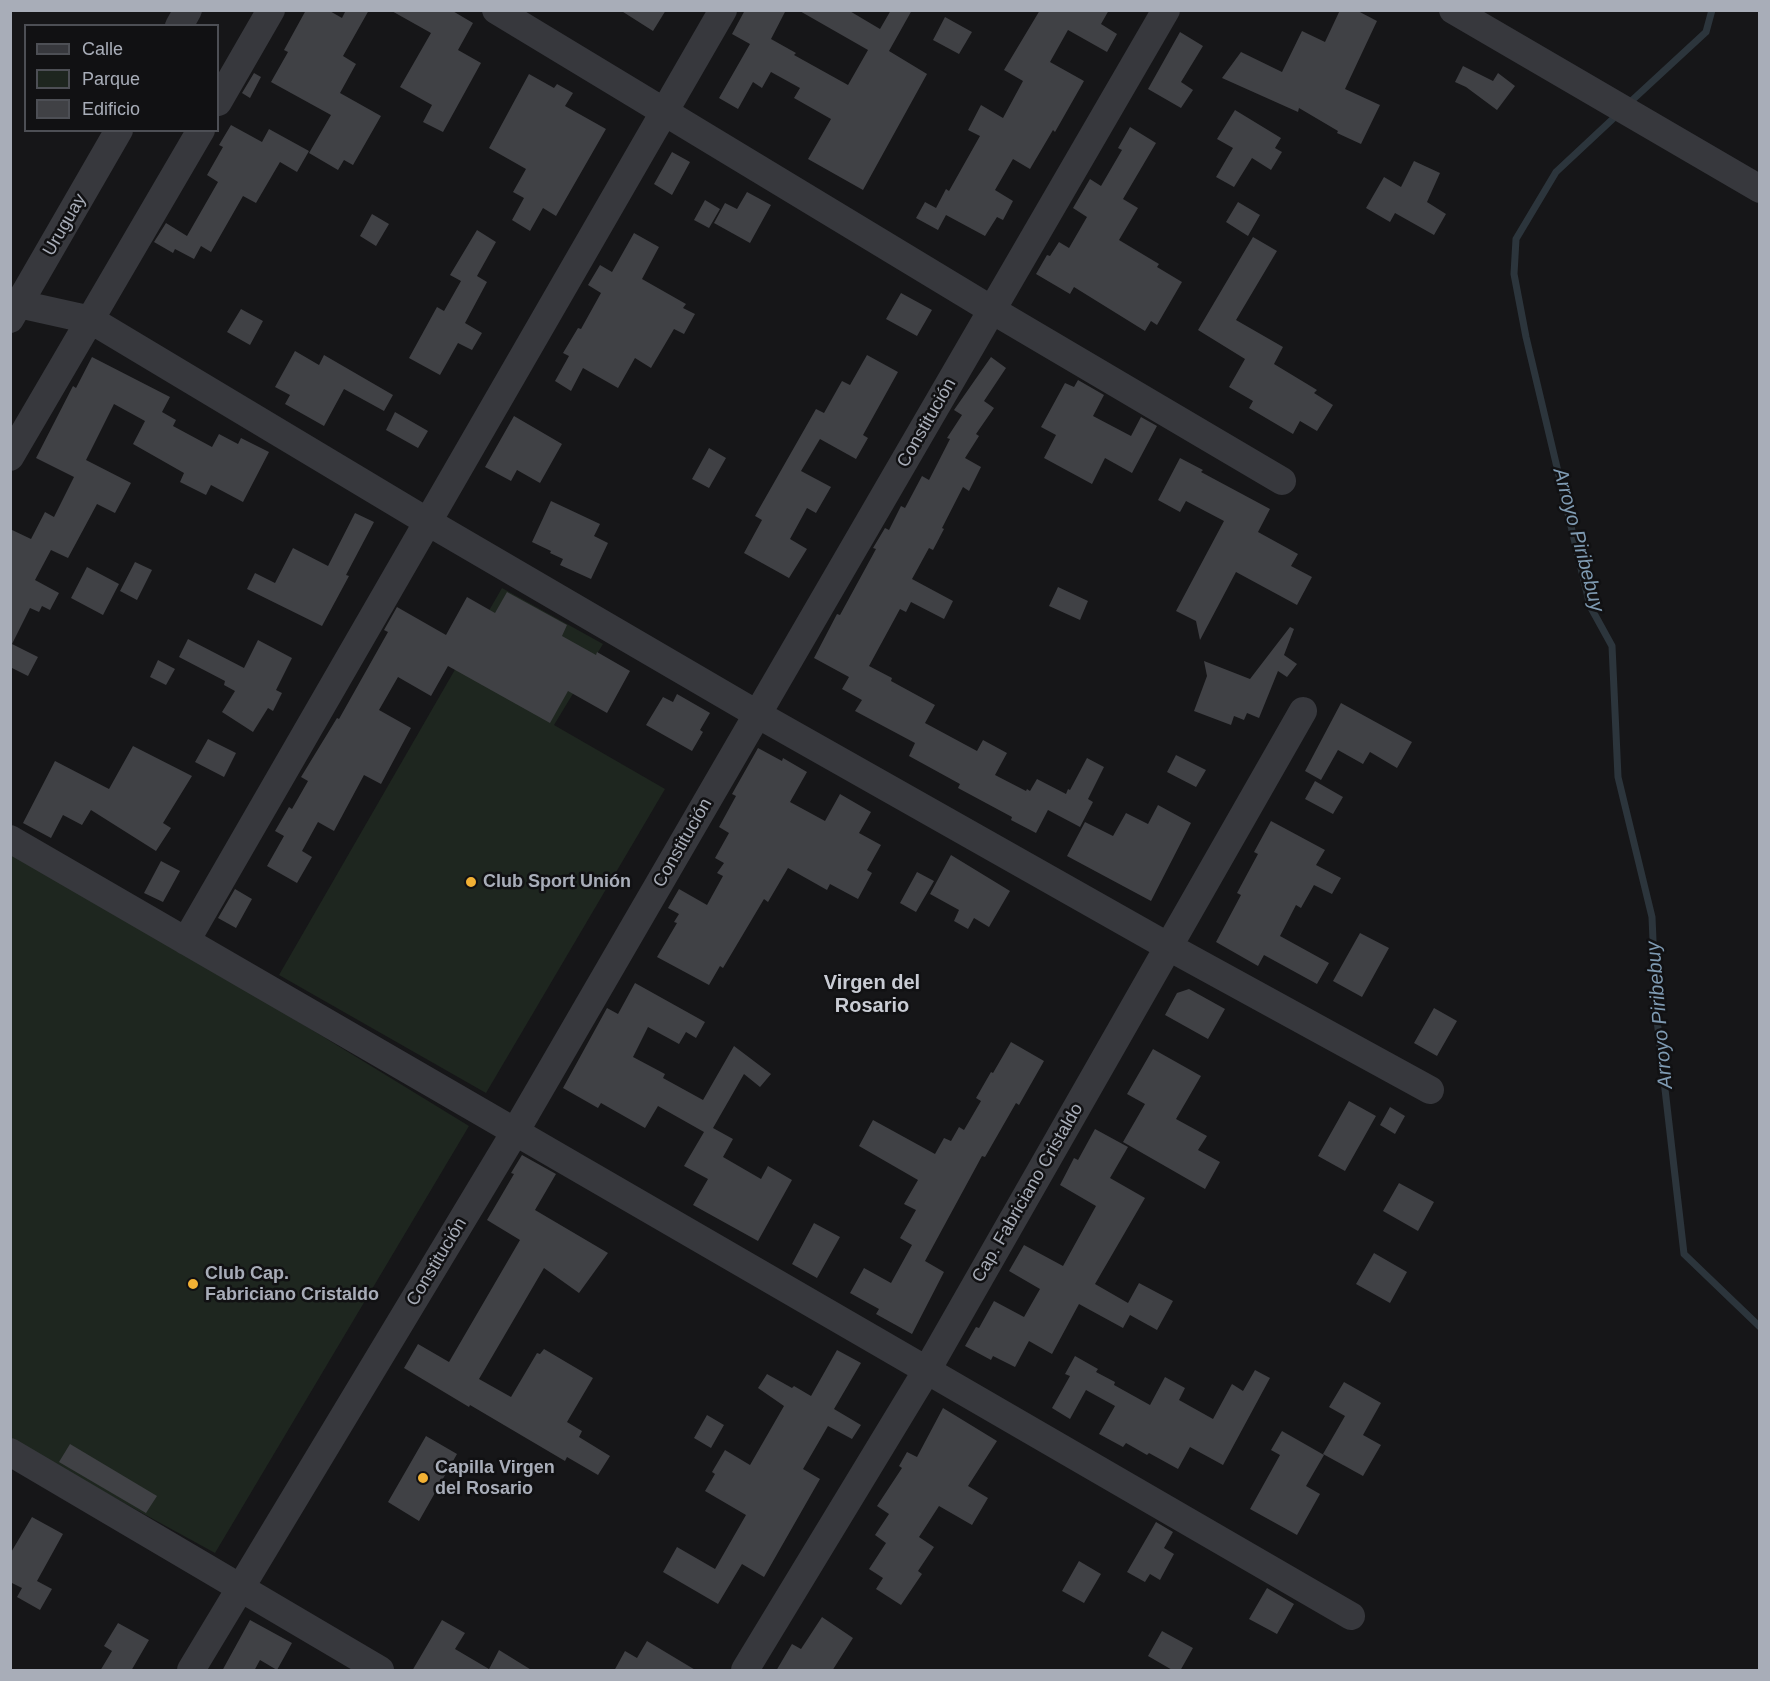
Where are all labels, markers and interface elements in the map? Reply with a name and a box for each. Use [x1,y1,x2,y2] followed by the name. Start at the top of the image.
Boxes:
[24,24,219,132] legend
[82,39,123,59] text: Calle
[82,69,140,89] text: Parque
[82,99,140,119] text: Edificio
[39,190,91,260] street label: Uruguay
[893,375,961,471] street label: Constitución
[1547,465,1609,615] water label: Arroyo Piribebuy
[649,795,717,891] street label: Constitución
[483,871,631,893] place label: Club Sport Unión
[464,875,478,889] marker: Club Sport Unión
[1642,940,1678,1090] water label: Arroyo Piribebuy
[824,971,920,1018] district label: Virgen del Rosario
[968,1100,1088,1286] street label: Cap. Fabriciano Cristaldo
[402,1214,472,1310] street label: Constitución
[205,1263,379,1306] place label: Club Cap. Fabriciano Cristaldo
[186,1277,200,1291] marker: Club Cap. Fabriciano Cristaldo
[435,1457,555,1500] place label: Capilla Virgen del Rosario
[416,1471,430,1485] marker: Capilla Virgen del Rosario

